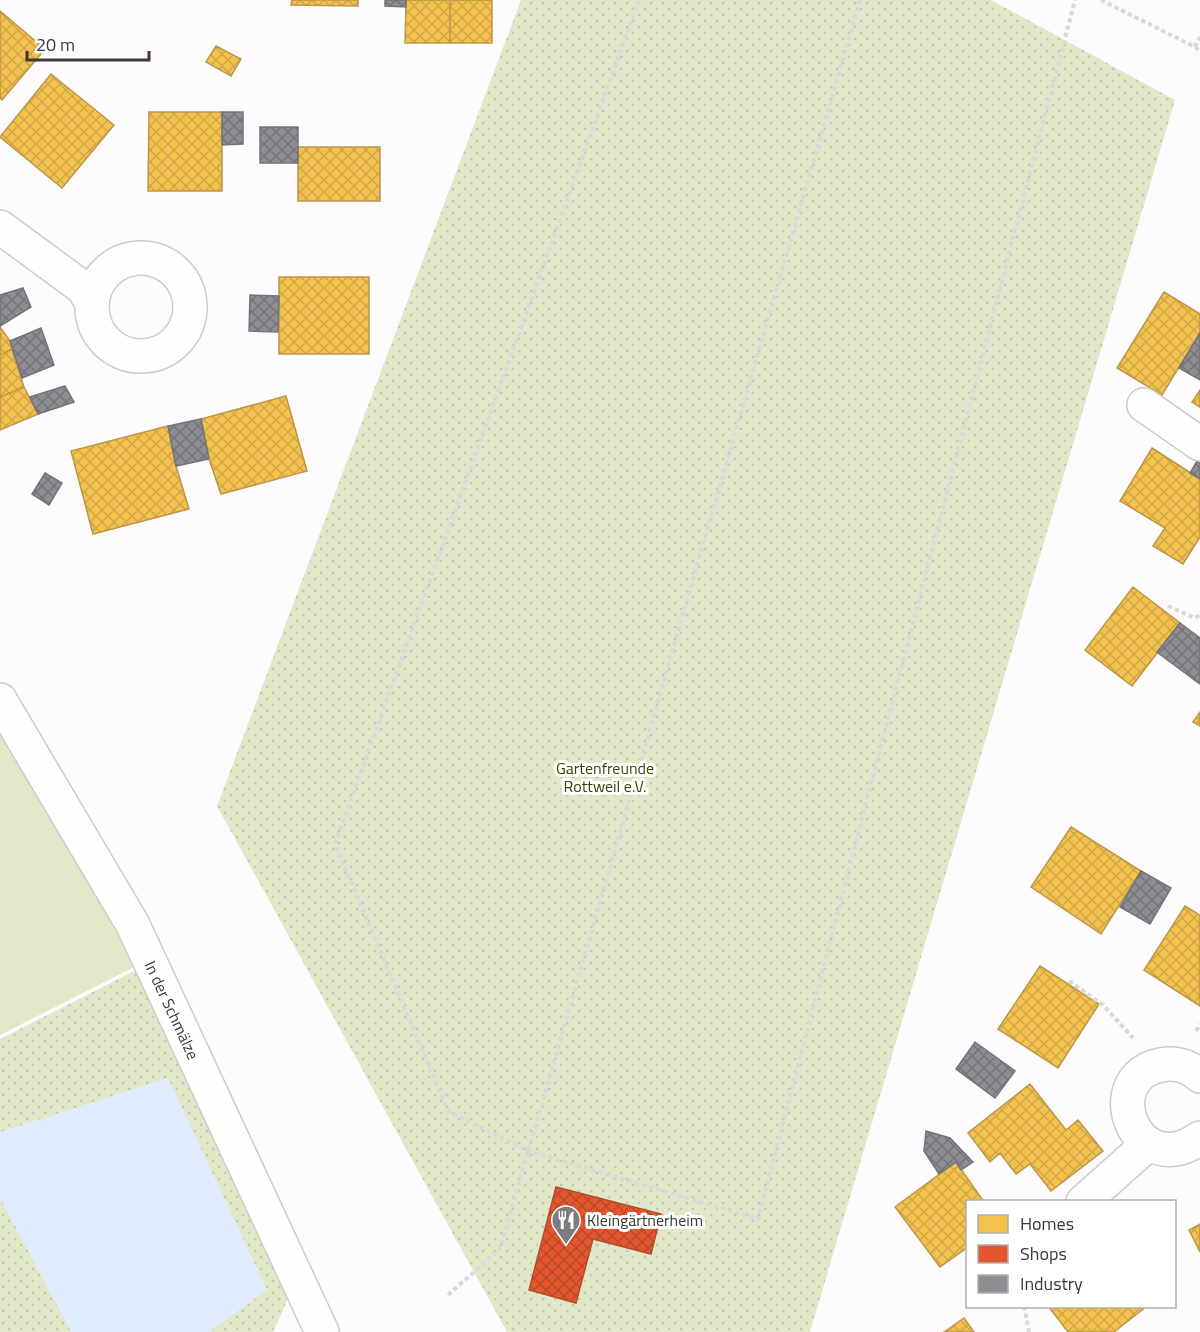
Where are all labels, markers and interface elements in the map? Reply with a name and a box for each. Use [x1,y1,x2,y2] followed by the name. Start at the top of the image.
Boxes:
[27,24,148,62] scale bar
[36,31,75,58] text: 20 m
[556,756,654,798] park label: Gartenfreunde Rottweil e.V.
[139,957,205,1063] street label: In der Schmälze
[966,1200,1176,1308] legend
[550,1204,582,1246] restaurant icon: Kleingärtnerheim
[587,1208,703,1232] place label: Kleingärtnerheim
[1020,1210,1074,1237] text: Homes
[1020,1240,1067,1267] text: Shops
[1020,1270,1083,1297] text: Industry

